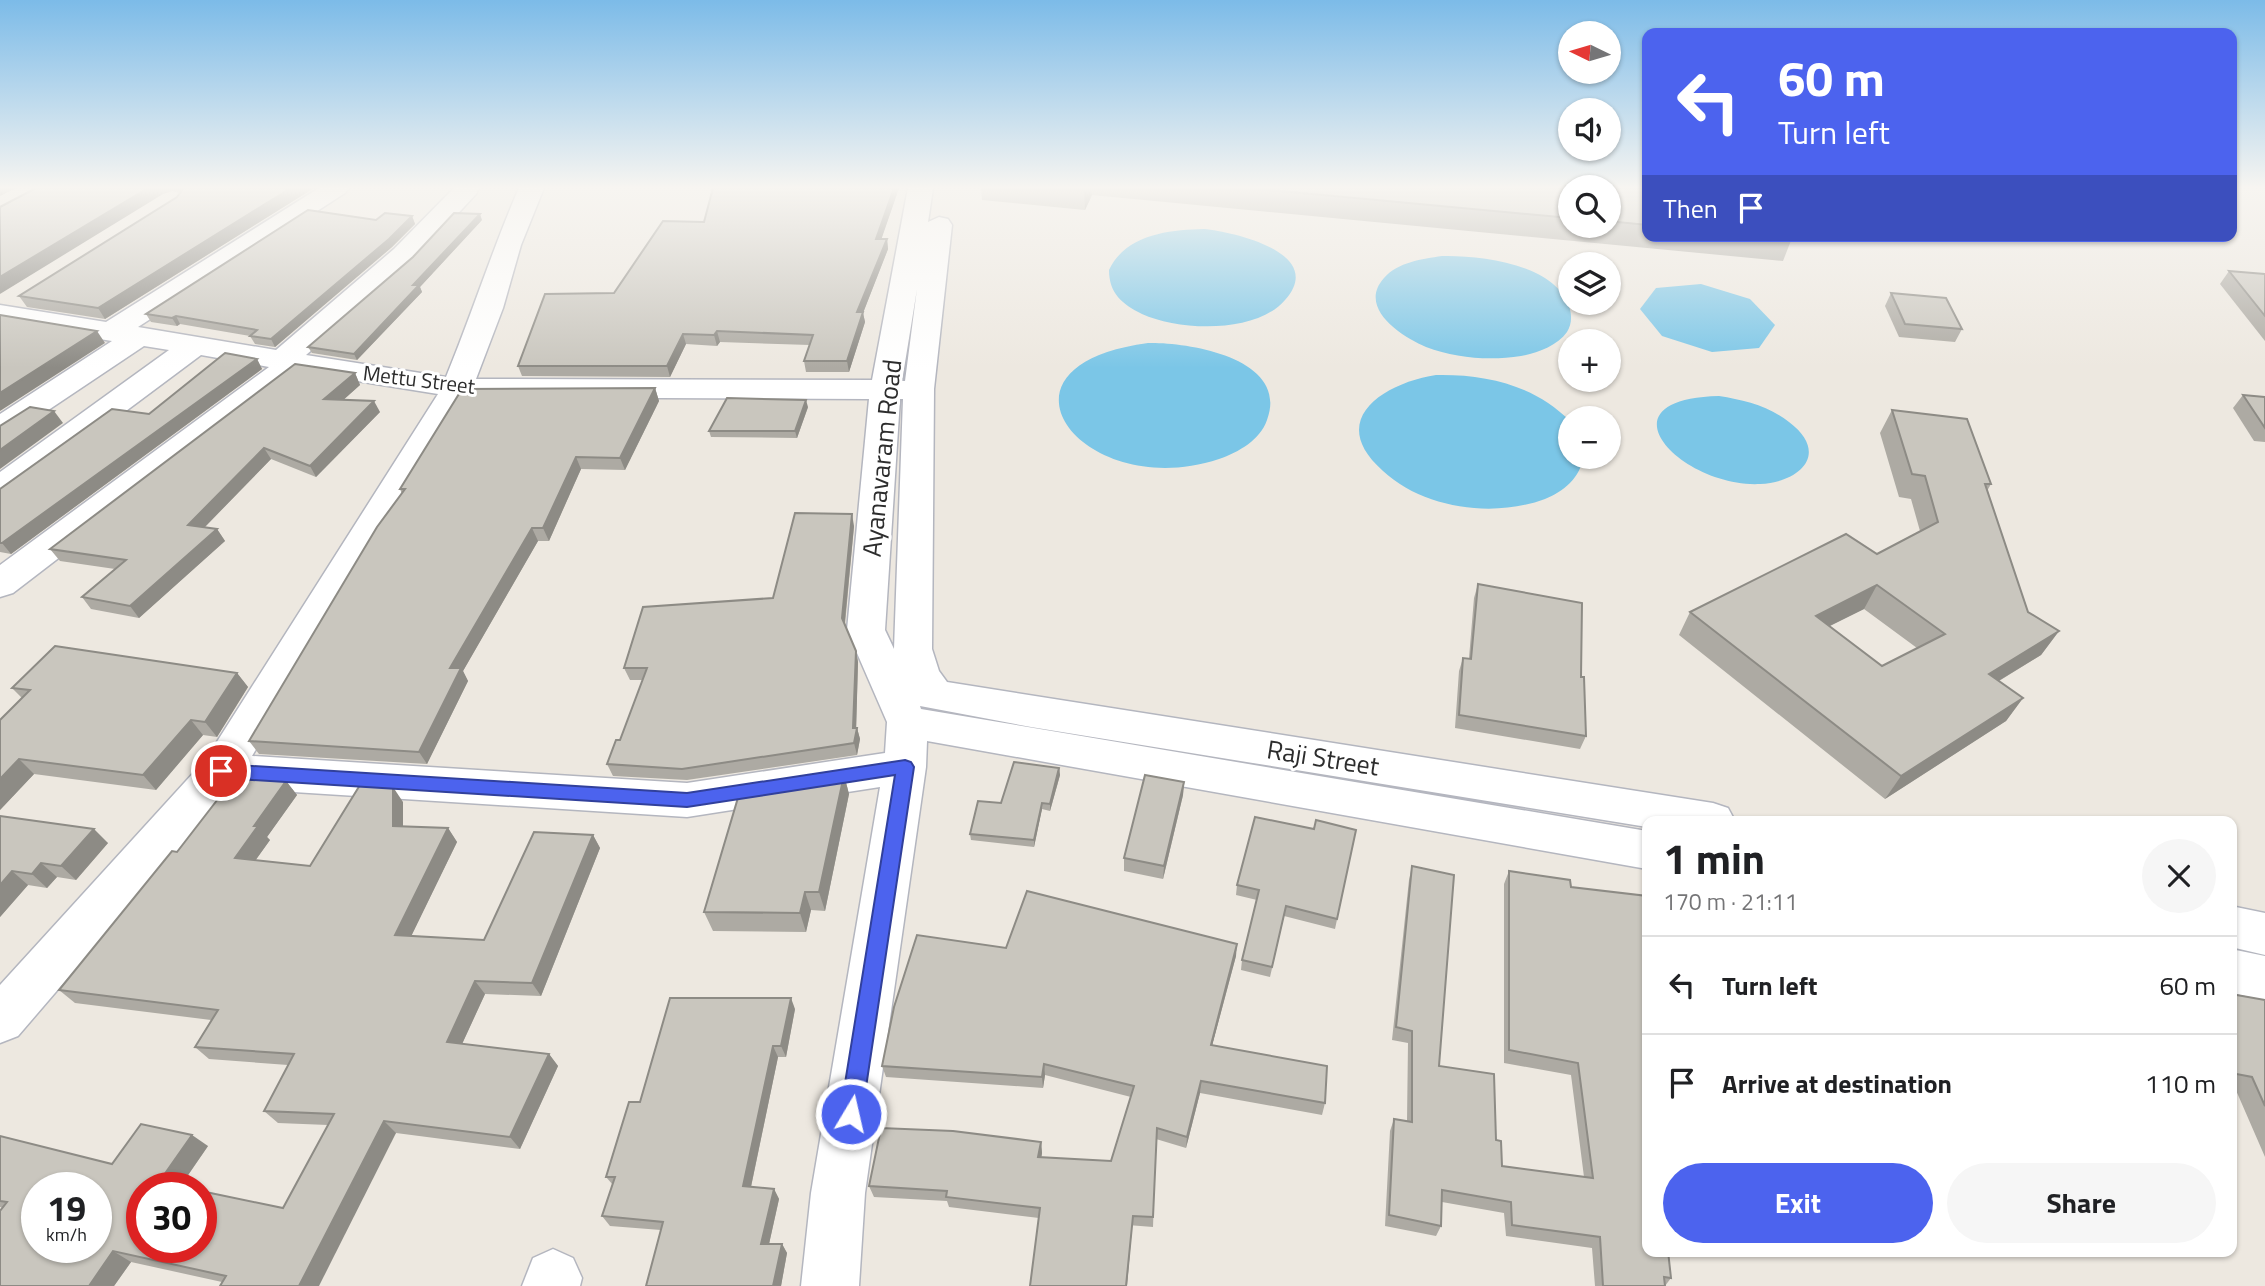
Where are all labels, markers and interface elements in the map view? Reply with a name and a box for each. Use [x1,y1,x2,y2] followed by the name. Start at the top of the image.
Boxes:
[1558,21,1620,84] north arrow
[1558,21,1621,469] map controls
[1778,40,1885,115] text: 60 m
[1663,56,1754,147] icon: left
[1558,98,1621,161] button: sound
[1778,108,1890,156] text: Turn left
[1558,175,1621,238] button: search
[1663,189,1718,228] text: Then
[1732,189,1770,227] icon: arrive
[1558,252,1621,315] button: layers
[1558,329,1621,392] button: +
[361,356,478,402] street label: Mettu Street
[852,357,911,559] street label: Ayanavaram Road
[1558,406,1621,469] button: −
[1264,729,1382,786] street label: Raji Street
[191,741,251,801] pin
[202,752,240,790] icon: arrive
[1663,826,1765,890] text: 1 min
[2142,839,2216,913] button: close
[1663,884,1798,919] text: 170 m · 21:11
[1663,966,1701,1004] icon: left
[1722,966,1817,1005] text: Turn left
[2159,966,2216,1005] text: 60 m
[1663,1064,1701,1102] icon: arrive
[1722,1064,1952,1103] text: Arrive at destination
[2145,1064,2216,1103] text: 110 m
[814,1077,888,1151] position arrow
[1663,1163,1933,1243] button: Exit
[1947,1163,2216,1243] button: Share
[126,1172,217,1263] speed limit sign: 30
[47,1181,86,1235] text: 19
[46,1221,87,1248] text: km/h

